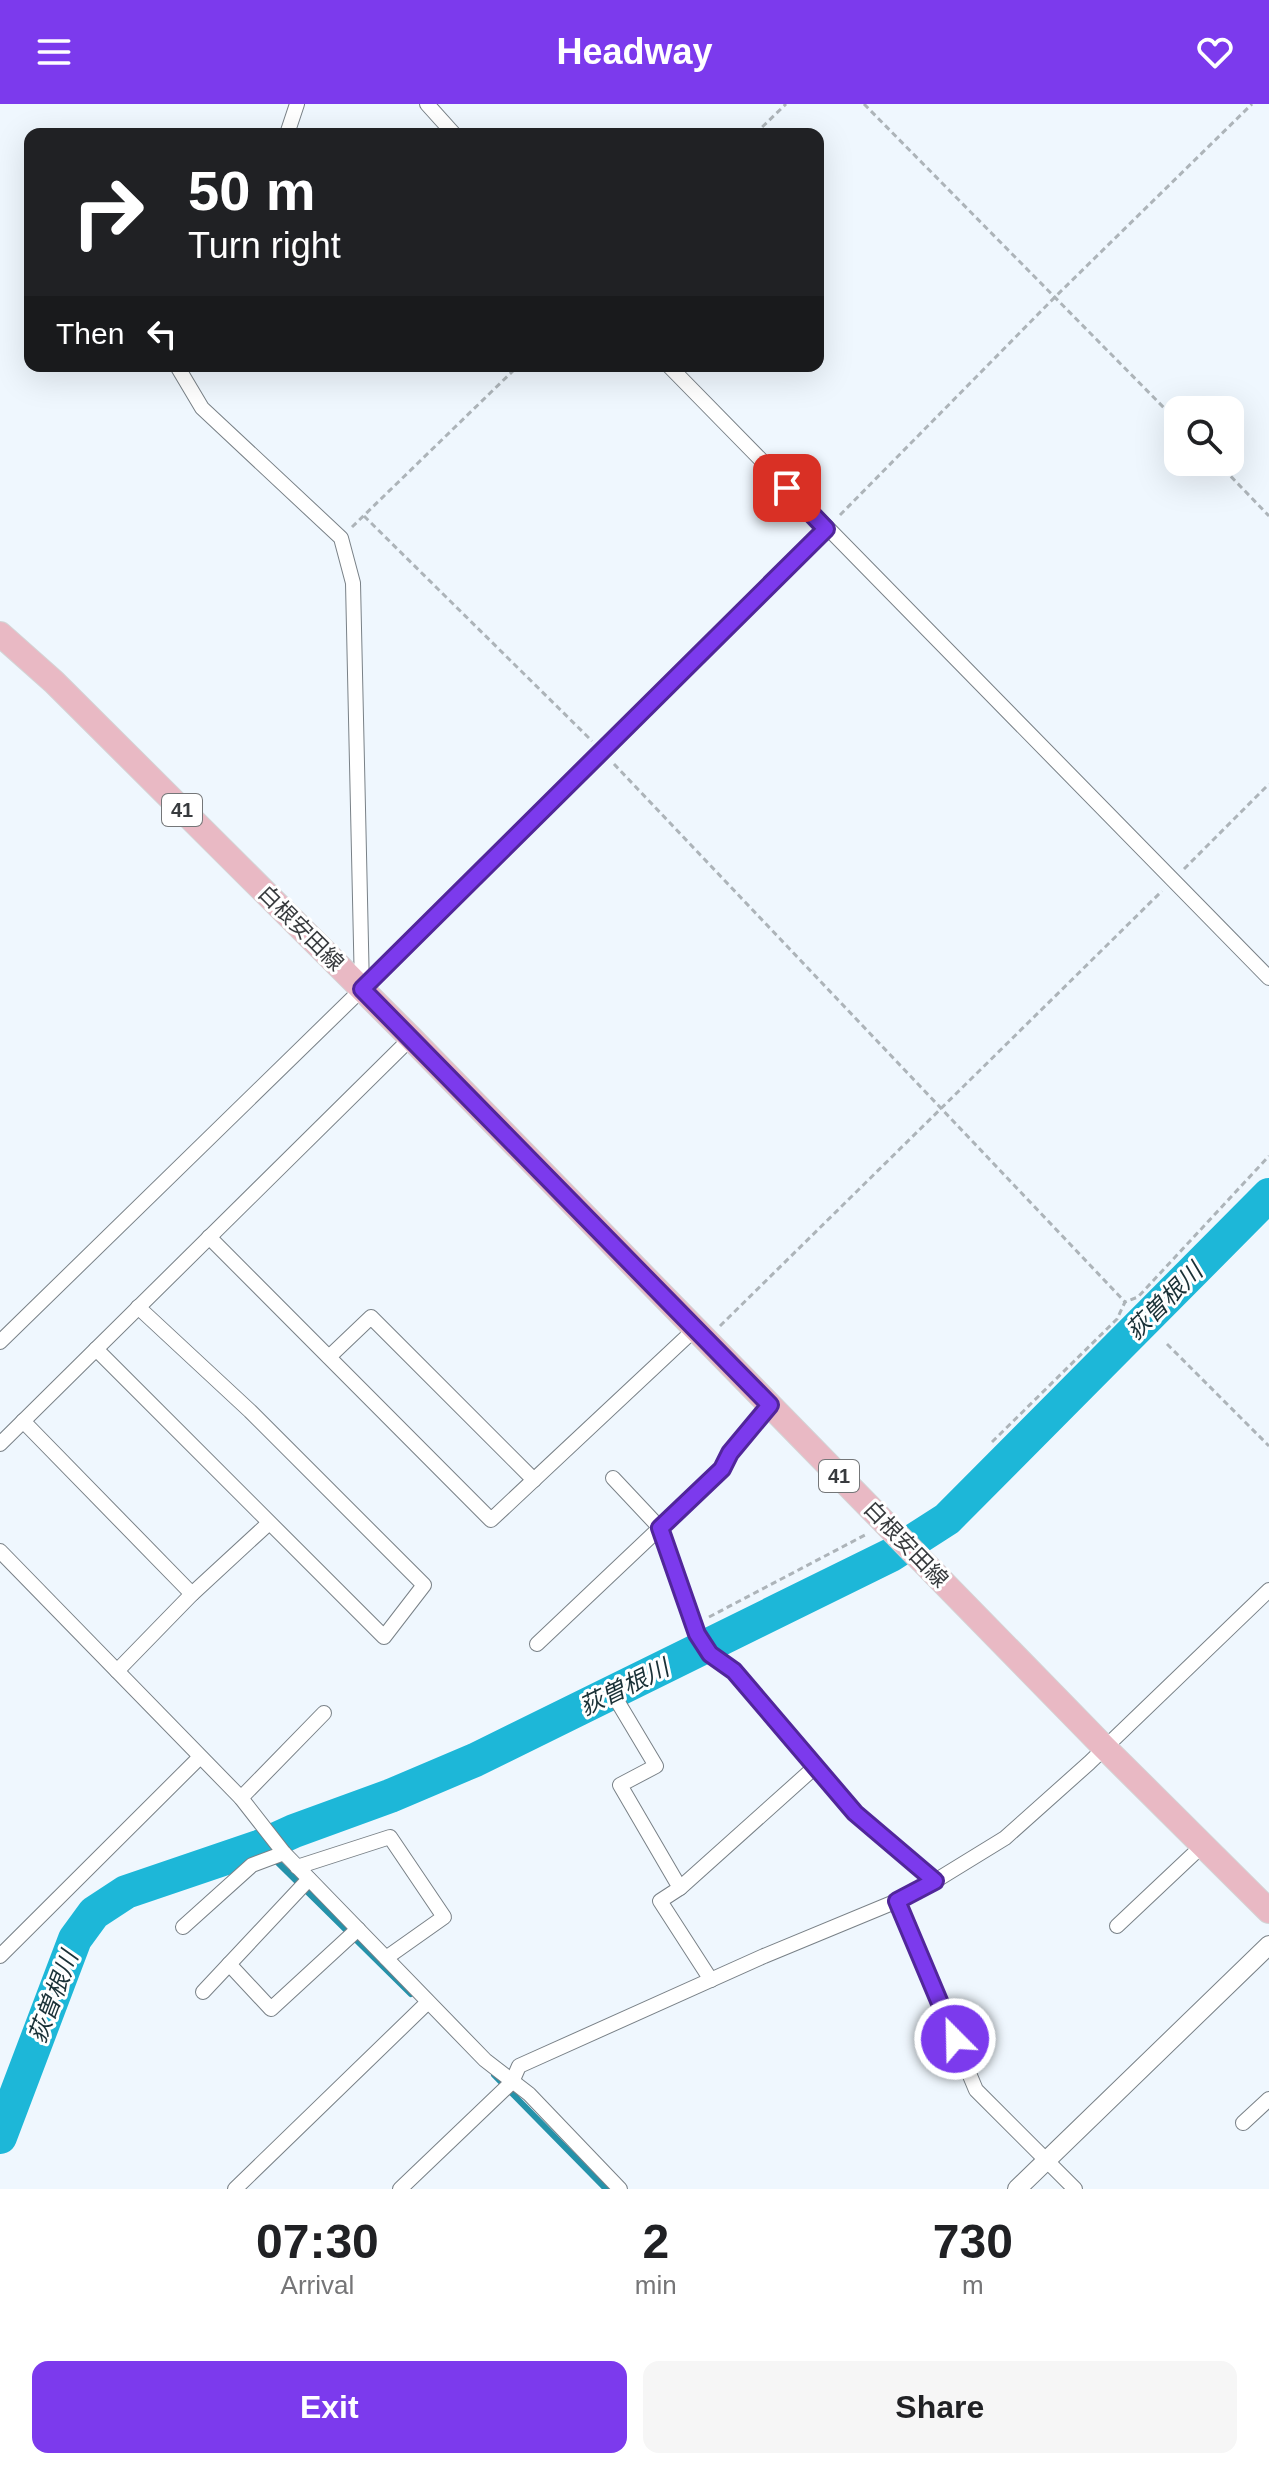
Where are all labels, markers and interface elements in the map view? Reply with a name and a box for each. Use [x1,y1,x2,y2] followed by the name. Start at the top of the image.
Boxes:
[32,30,76,74] icon: menu
[1193,30,1237,74] icon: heart
[556,31,713,72] text: Headway
[188,159,316,222] text: 50 m
[56,160,160,264] icon: right
[188,225,341,266] text: Turn right
[140,312,184,356] icon: left
[56,317,124,350] text: Then
[1164,396,1244,476] map controls
[1164,396,1244,476] button: search
[753,454,821,522] pin
[765,466,809,510] icon: arrive
[162,794,202,826] road number: 41
[253,880,349,976] street label: 白根安田線
[1121,1255,1210,1344] water label: 荻曽根川
[819,1460,859,1492] road number: 41
[859,1496,953,1592] street label: 白根安田線
[575,1653,676,1720] water label: 荻曽根川
[23,1945,84,2047] water label: 荻曽根川
[913,1997,997,2081] position arrow
[256,2215,379,2268] text: 07:30
[642,2215,669,2268] text: 2
[933,2215,1013,2268] text: 730
[281,2270,354,2300] text: Arrival
[635,2270,677,2300] text: min
[962,2270,984,2300] text: m
[32,2361,627,2453] button: Exit
[643,2361,1237,2453] button: Share

